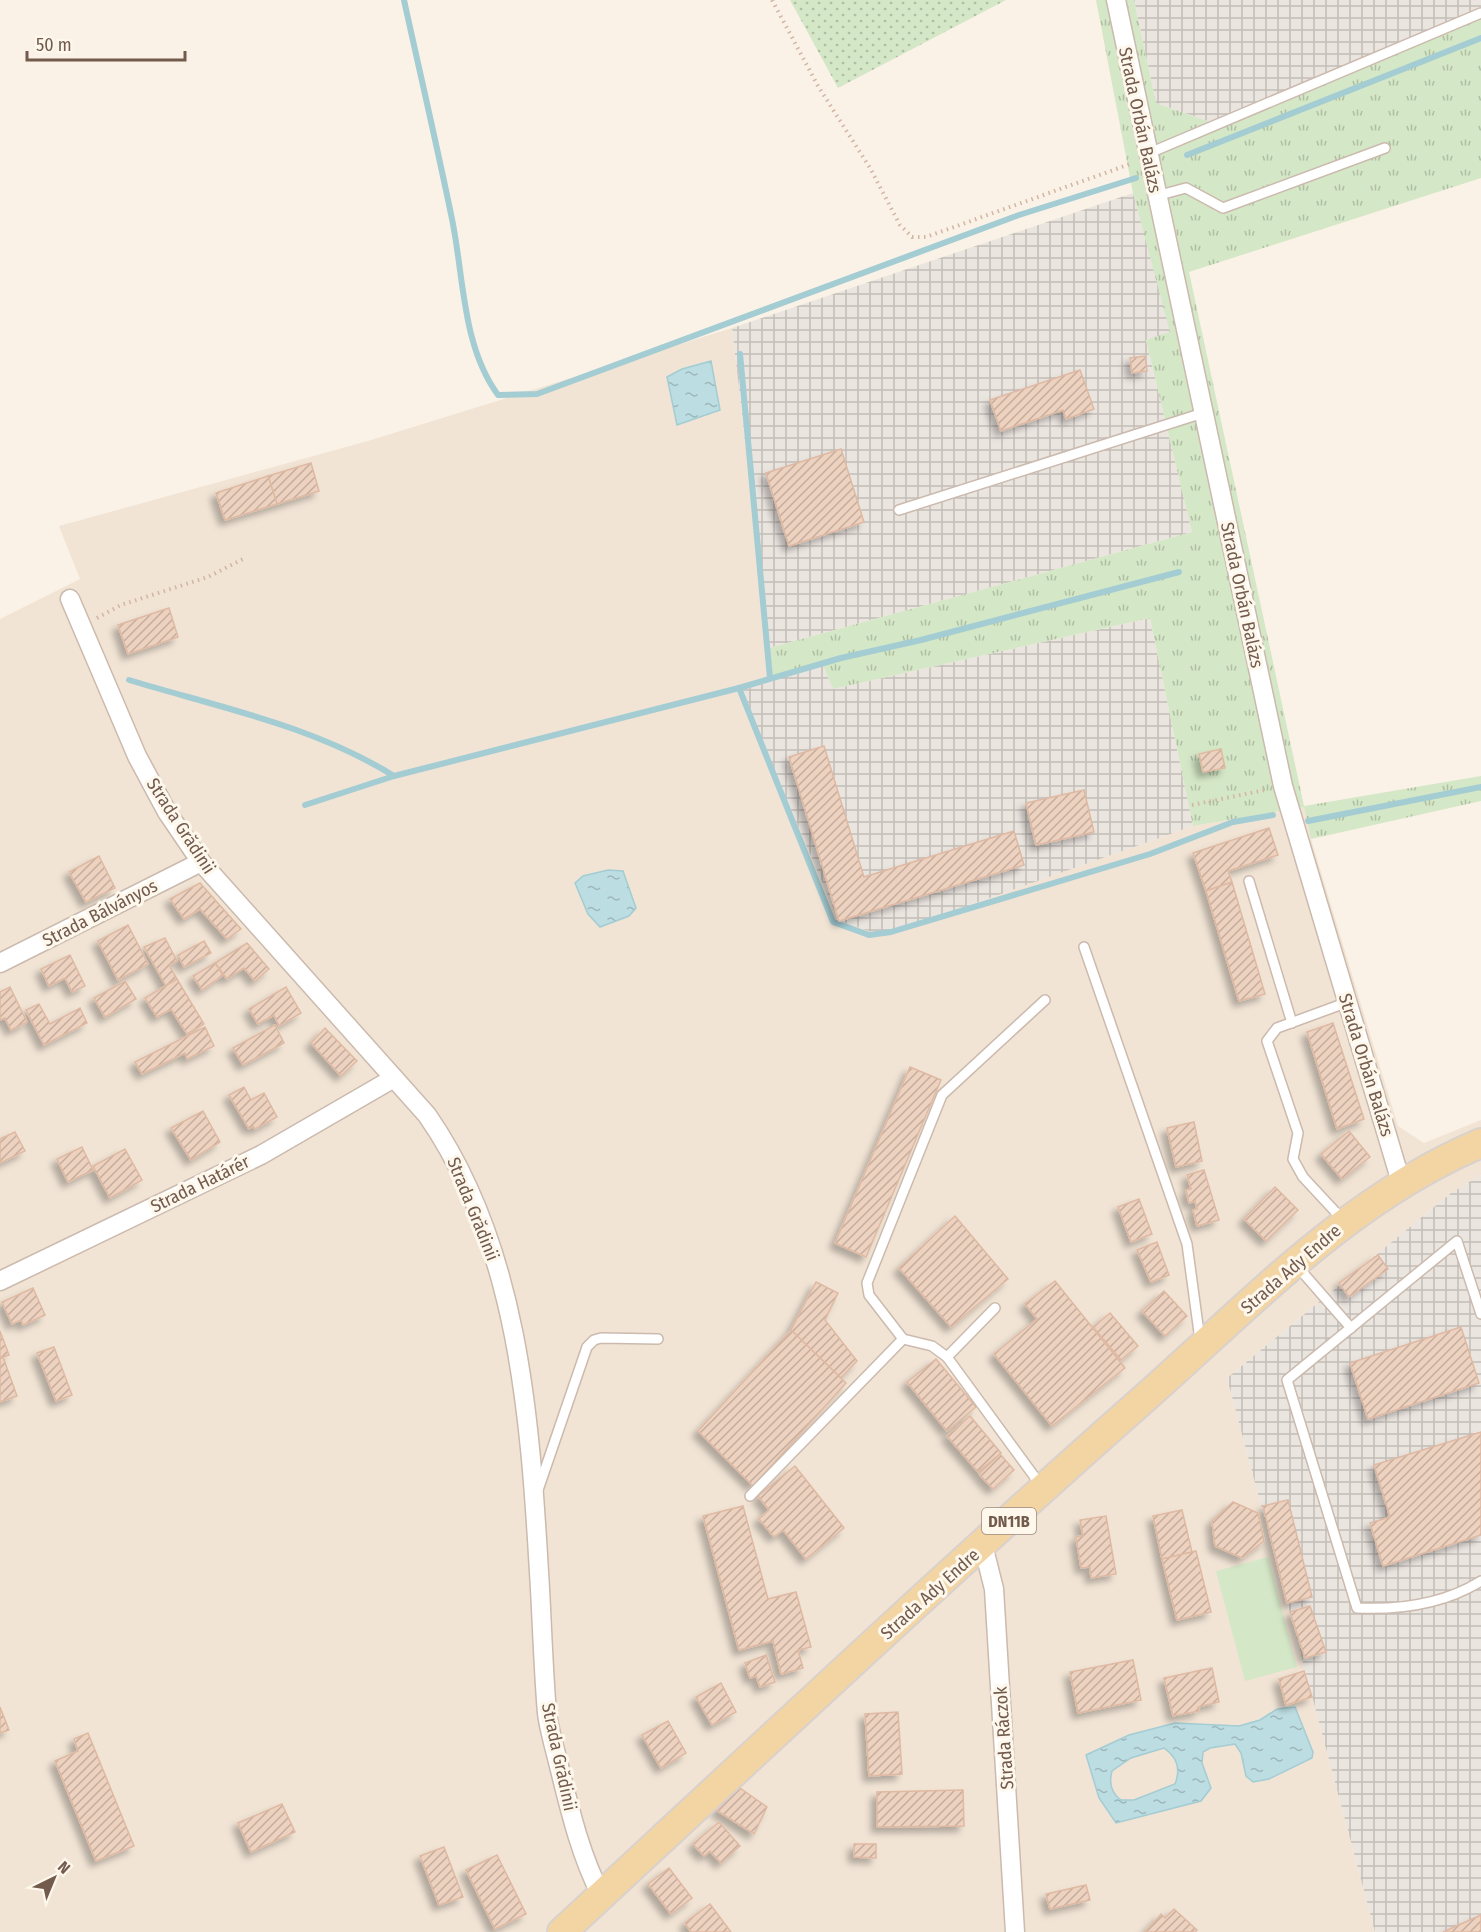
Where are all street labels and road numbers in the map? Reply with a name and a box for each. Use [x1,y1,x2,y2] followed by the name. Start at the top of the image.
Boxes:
[1114,45,1166,195] street label: Strada Orbán Balázs
[1216,520,1268,670] street label: Strada Orbán Balázs
[142,774,220,878] street label: Strada Grădinii
[39,874,161,951] street label: Strada Bálványos
[1334,991,1398,1139] street label: Strada Orbán Balázs
[147,1150,254,1217] street label: Strada Határér
[442,1154,504,1264] street label: Strada Grădinii
[1236,1219,1346,1318] street label: Strada Ady Endre
[982,1508,1036,1534] road number: DN11B
[876,1544,984,1644] street label: Strada Ady Endre
[989,1685,1019,1790] street label: Strada Ráczok
[537,1701,581,1813] street label: Strada Grădinii

